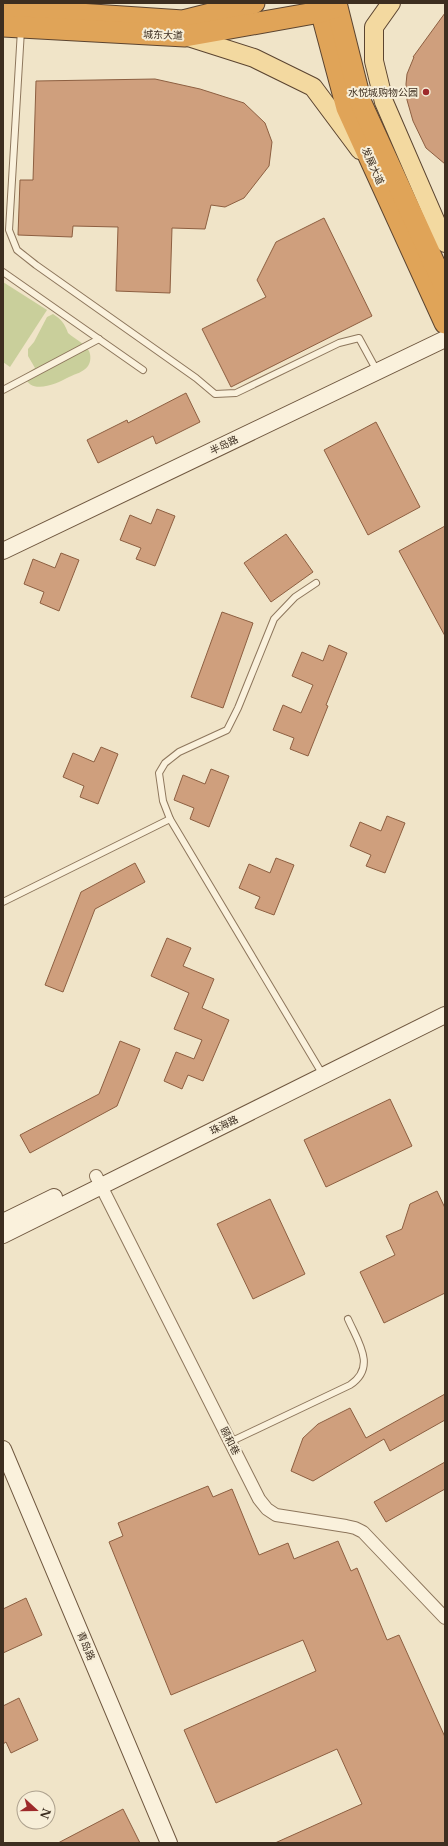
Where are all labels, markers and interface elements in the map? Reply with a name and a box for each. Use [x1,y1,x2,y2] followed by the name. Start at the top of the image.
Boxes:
[143,28,183,42] street label: 城东大道
[348,86,418,99] place label: 水悦城购物公园
[421,87,431,97] marker: 水悦城购物公园
[359,145,387,187] street label: 发展大道
[208,433,240,457] street label: 半岛路
[208,1113,240,1137] street label: 珠海路
[217,1425,243,1457] street label: 颐和巷
[74,1630,98,1662] street label: 青岛路
[16,1790,56,1830] north arrow
[37,1806,54,1822] text: N

